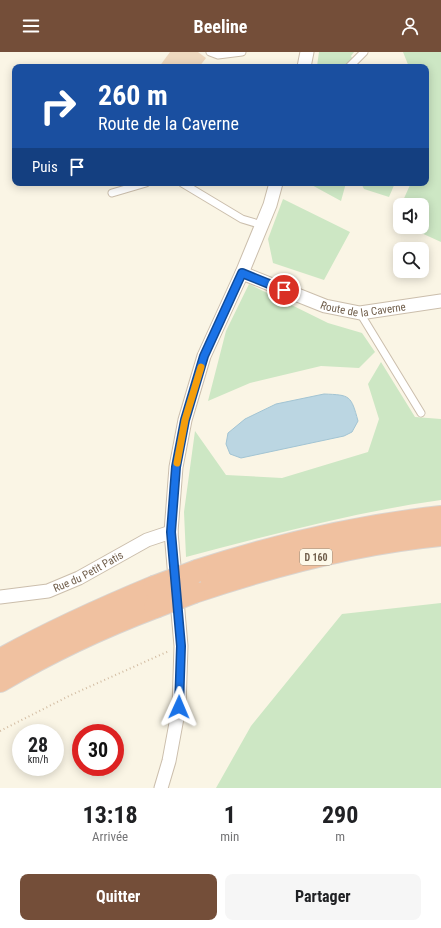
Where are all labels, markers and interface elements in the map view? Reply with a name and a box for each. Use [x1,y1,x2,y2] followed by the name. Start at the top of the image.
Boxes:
[20,15,42,37] icon: menu
[399,15,421,37] icon: person
[194,16,247,37] text: Beeline
[98,79,168,112] text: 260 m
[32,80,84,132] icon: right
[98,113,239,134] text: Route de la Caverne
[66,156,88,178] icon: arrive
[32,158,58,176] text: Puis
[393,198,429,278] map controls
[393,198,429,234] button: sound
[393,242,429,278] button: search
[267,273,301,307] pin
[273,279,295,301] icon: arrive
[318,298,407,320] street label: Route de la Caverne
[51,548,125,595] street label: Rue du Petit Patis
[300,549,332,565] road number: D 160
[158,686,200,728] position arrow
[72,724,124,776] speed limit sign: 30
[28,733,48,757] text: 28
[28,754,48,765] text: km/h
[83,801,138,829] text: 13:18
[224,801,236,829] text: 1
[322,801,358,829] text: 290
[92,829,128,844] text: Arrivée
[220,829,239,844] text: min
[335,829,345,844] text: m
[20,874,217,920] button: Quitter
[225,874,421,920] button: Partager

